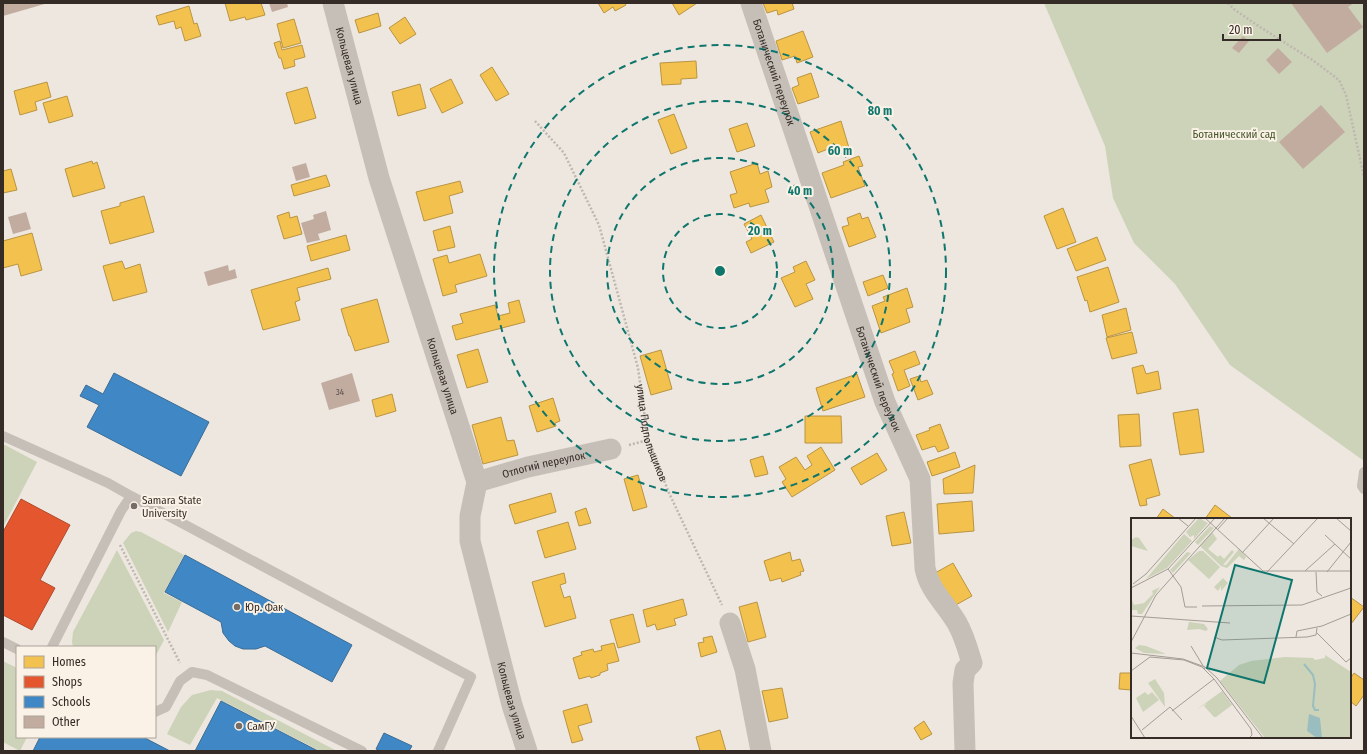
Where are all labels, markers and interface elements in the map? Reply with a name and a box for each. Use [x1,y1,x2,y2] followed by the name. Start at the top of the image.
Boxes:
[1223,16,1280,42] scale bar
[750,17,798,128] street label: Ботанический переулок
[1229,23,1253,37] text: 20 m
[333,26,366,106] street label: Кольцевая улица
[868,104,892,118] text: 80 m
[1192,128,1276,141] park label: Ботанический сад
[828,144,852,158] text: 60 m
[788,184,812,198] text: 40 m
[747,224,772,238] text: 20 m
[713,264,727,278] centre of rings
[853,324,904,435] street label: Ботанический переулок
[424,336,461,416] street label: Кольцевая улица
[634,383,670,483] street label: улица Подпольщиков
[336,387,345,397] house number: 34
[501,448,587,481] street label: Отлогий переулок
[142,494,201,520] place label: Samara State University
[129,501,139,511] marker: Samara State University
[1131,518,1351,738] inset map
[245,601,284,614] place label: Юр. Фак
[232,602,242,612] marker: Юр. Фак
[16,646,156,738] legend
[52,655,86,669] text: Homes
[495,661,529,741] street label: Кольцевая улица
[52,675,82,689] text: Shops
[52,695,90,709] text: Schools
[52,715,81,729] text: Other
[247,720,276,733] place label: СамГУ
[234,721,244,731] marker: СамГУ

